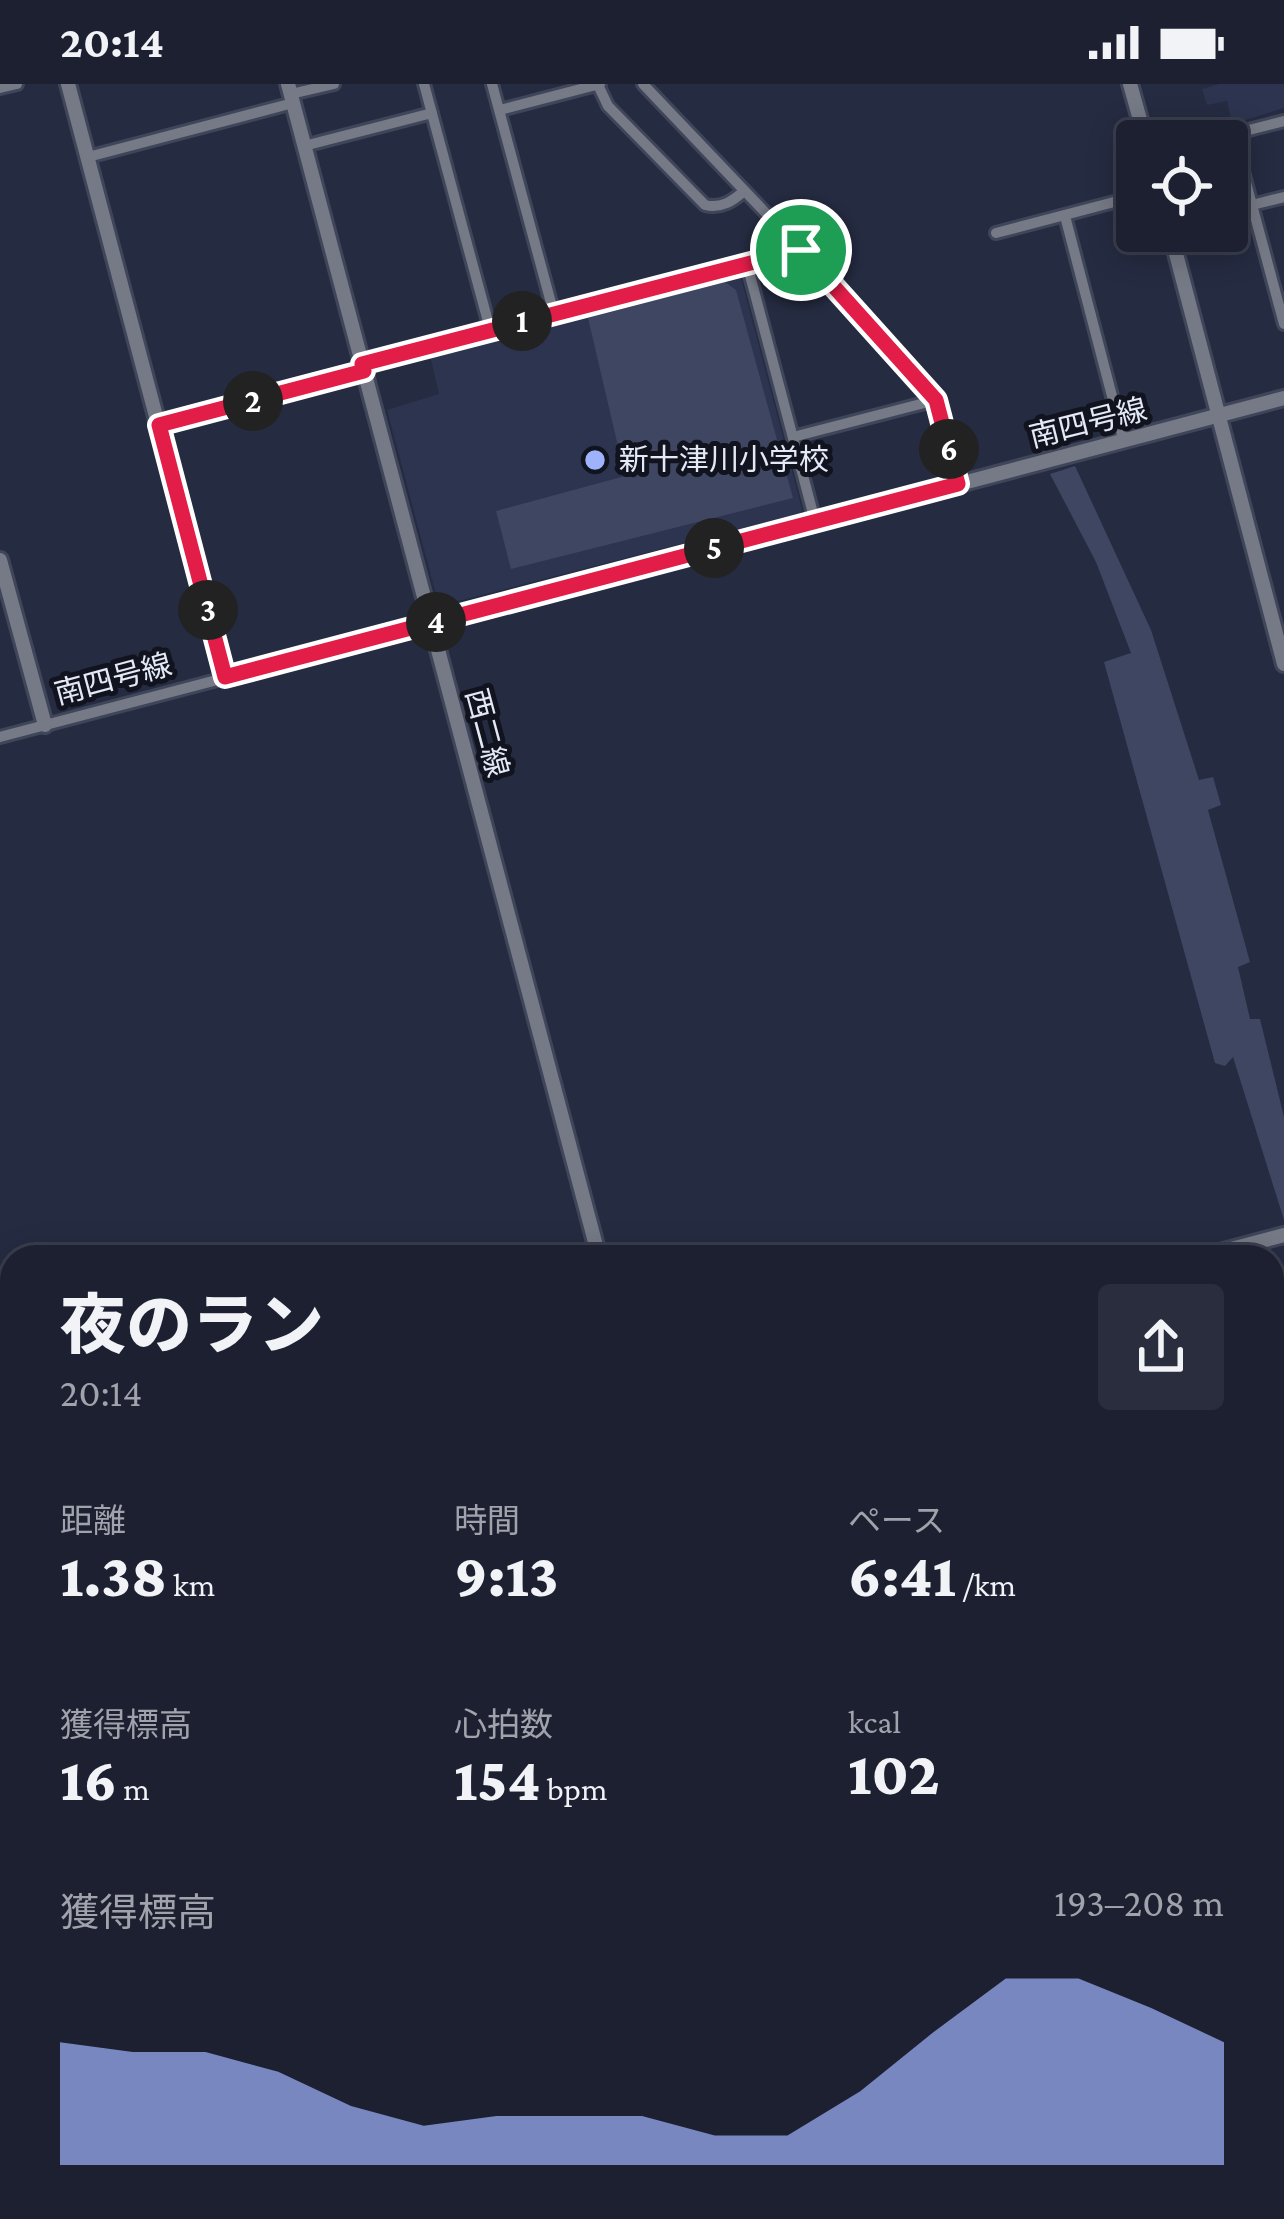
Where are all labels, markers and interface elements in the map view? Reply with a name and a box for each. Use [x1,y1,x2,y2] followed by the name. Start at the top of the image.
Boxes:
[60,17,164,67] text: 20:14
[1116,120,1248,252] map controls
[1116,120,1248,252] button: locate
[750,199,852,301] pin
[768,217,834,283] icon: arrive
[492,291,552,351] pin: 1
[516,302,528,339] text: 1
[223,371,283,431] pin: 2
[245,382,261,419] text: 2
[1026,392,1150,453] street label: 南四号線
[919,419,979,479] pin: 6
[940,430,958,467] text: 6
[619,443,829,476] place label: 新十津川小学校
[582,447,608,473] marker: 新十津川小学校
[684,518,744,578] pin: 5
[706,529,722,566] text: 5
[178,580,238,640] pin: 3
[200,591,216,628] text: 3
[406,592,466,652] pin: 4
[427,603,445,640] text: 4
[51,647,175,710] street label: 南四号線
[460,685,515,781] street label: 西二線
[1098,1284,1224,1410] button: share
[60,1289,324,1362] text: 夜のラン
[60,1371,142,1414] text: 20:14
[60,1502,126,1539] text: 距離
[454,1502,520,1539] text: 時間
[848,1502,945,1539] text: ペース
[60,1542,167,1609] text: 1.38
[454,1542,559,1609] text: 9:13
[848,1542,956,1609] text: 6:41
[167,1566,215,1603] text: km
[956,1566,1016,1603] text: /km
[848,1703,901,1740] text: kcal
[60,1706,192,1743] text: 獲得標高
[454,1706,553,1743] text: 心拍数
[848,1740,940,1807] text: 102
[60,1746,117,1813] text: 16
[454,1746,540,1813] text: 154
[117,1770,150,1807] text: m
[540,1770,607,1807] text: bpm
[1054,1881,1224,1924] text: 193–208 m
[60,1891,216,1934] text: 獲得標高

